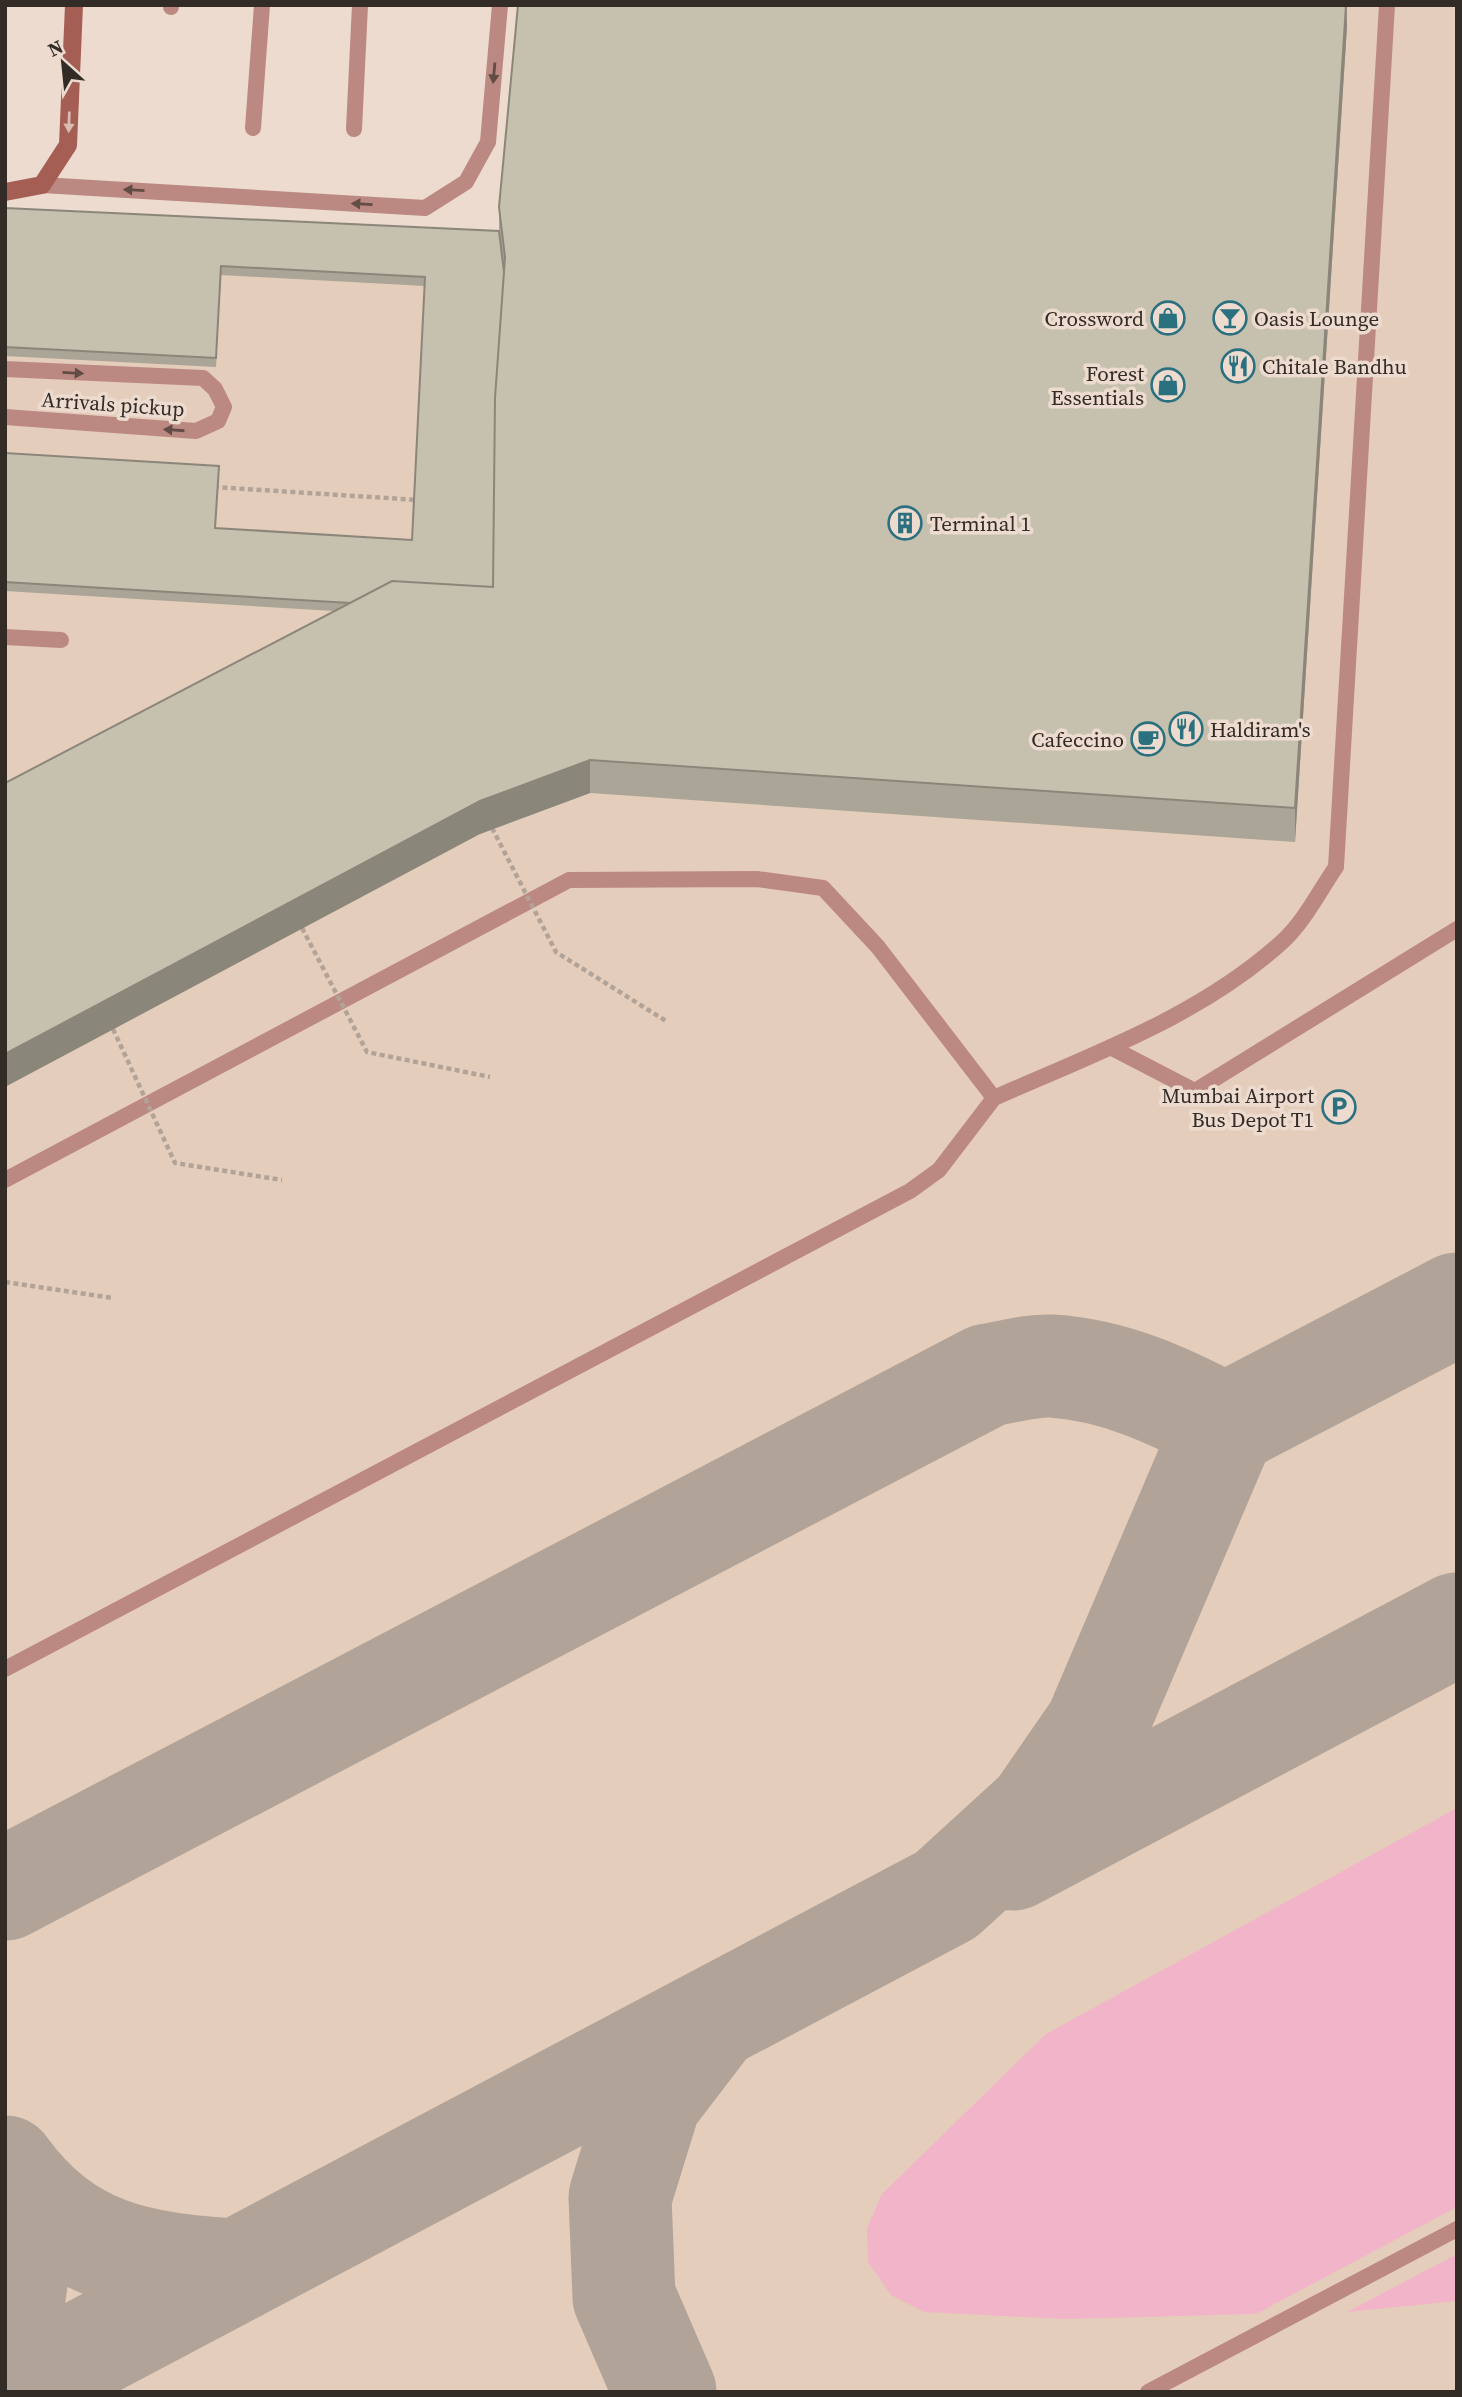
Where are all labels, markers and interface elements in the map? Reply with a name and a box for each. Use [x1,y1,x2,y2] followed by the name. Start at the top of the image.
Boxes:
[28,28,98,98] north arrow
[43,33,67,63] text: N
[488,62,499,84] one-way arrow
[64,112,75,134] one-way arrow
[123,184,145,195] one-way arrow
[350,198,372,209] one-way arrow
[1149,299,1187,337] shop icon: Crossword
[1211,299,1249,337] bar icon: Oasis Lounge
[1045,304,1144,333] place label: Crossword
[1254,304,1379,333] place label: Oasis Lounge
[1219,347,1257,385] restaurant icon: Chitale Bandhu
[1262,352,1407,381] place label: Chitale Bandhu
[1051,359,1144,412] place label: Forest Essentials
[1149,366,1187,404] shop icon: Forest Essentials
[63,367,85,378] one-way arrow
[41,385,185,423] street label: Arrivals pickup
[163,424,185,435] one-way arrow
[886,504,924,542] building icon: Terminal 1
[930,509,1031,538] place label: Terminal 1
[1167,710,1205,748] restaurant icon: Haldiram's
[1210,715,1311,744] place label: Haldiram's
[1129,720,1167,758] cafe icon: Cafeccino
[1031,725,1124,754] place label: Cafeccino
[1161,1081,1314,1134] place label: Mumbai Airport Bus Depot T1
[1320,1088,1358,1126] parking icon: Mumbai Airport Bus Depot T1

